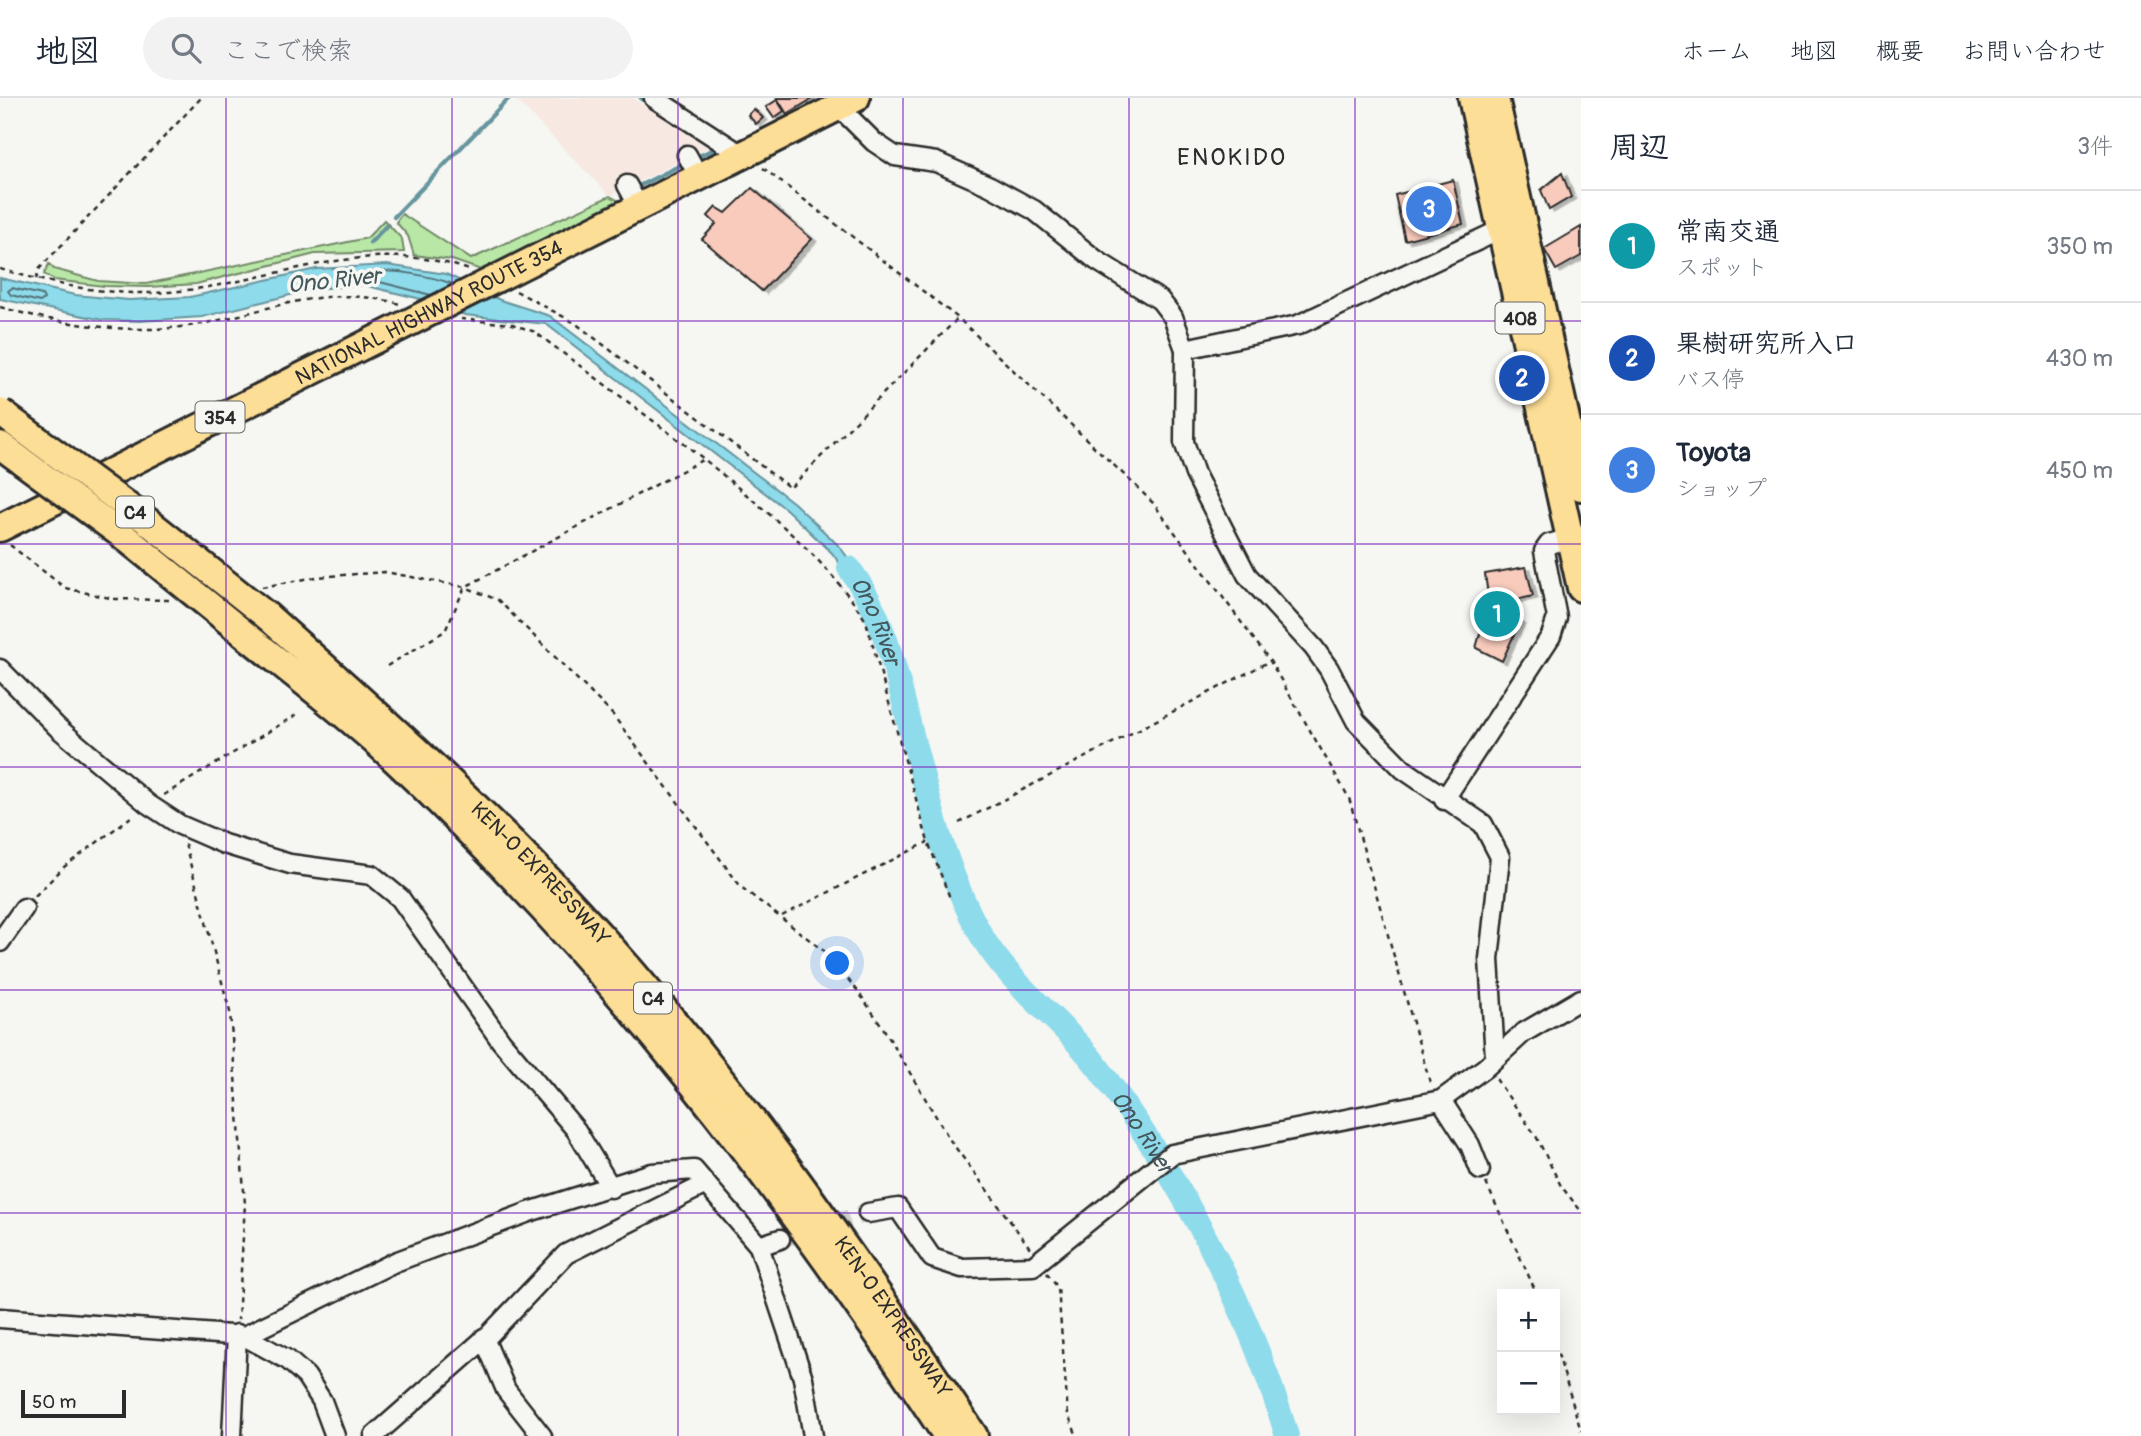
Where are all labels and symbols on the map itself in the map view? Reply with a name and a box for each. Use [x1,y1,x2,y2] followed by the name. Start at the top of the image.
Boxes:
[1177,143,1287,172] district label: ENOKIDO
[1406,183,1452,235] pin: 3
[291,234,568,392] street label: NATIONAL HIGHWAY ROUTE 354
[286,261,385,300] water label: Ono River
[1496,302,1544,333] road number: 408
[1499,352,1545,404] pin: 2
[196,402,244,432] road number: 354
[116,496,154,528] road number: C4
[844,572,908,671] water label: Ono River
[1474,588,1520,640] pin: 1
[465,796,616,952] street label: KEN-O EXPRESSWAY
[820,946,854,980] your location
[634,983,672,1014] road number: C4
[1105,1085,1181,1182] water label: Ono River
[828,1231,957,1403] street label: KEN-O EXPRESSWAY
[21,1387,126,1419] scale bar

